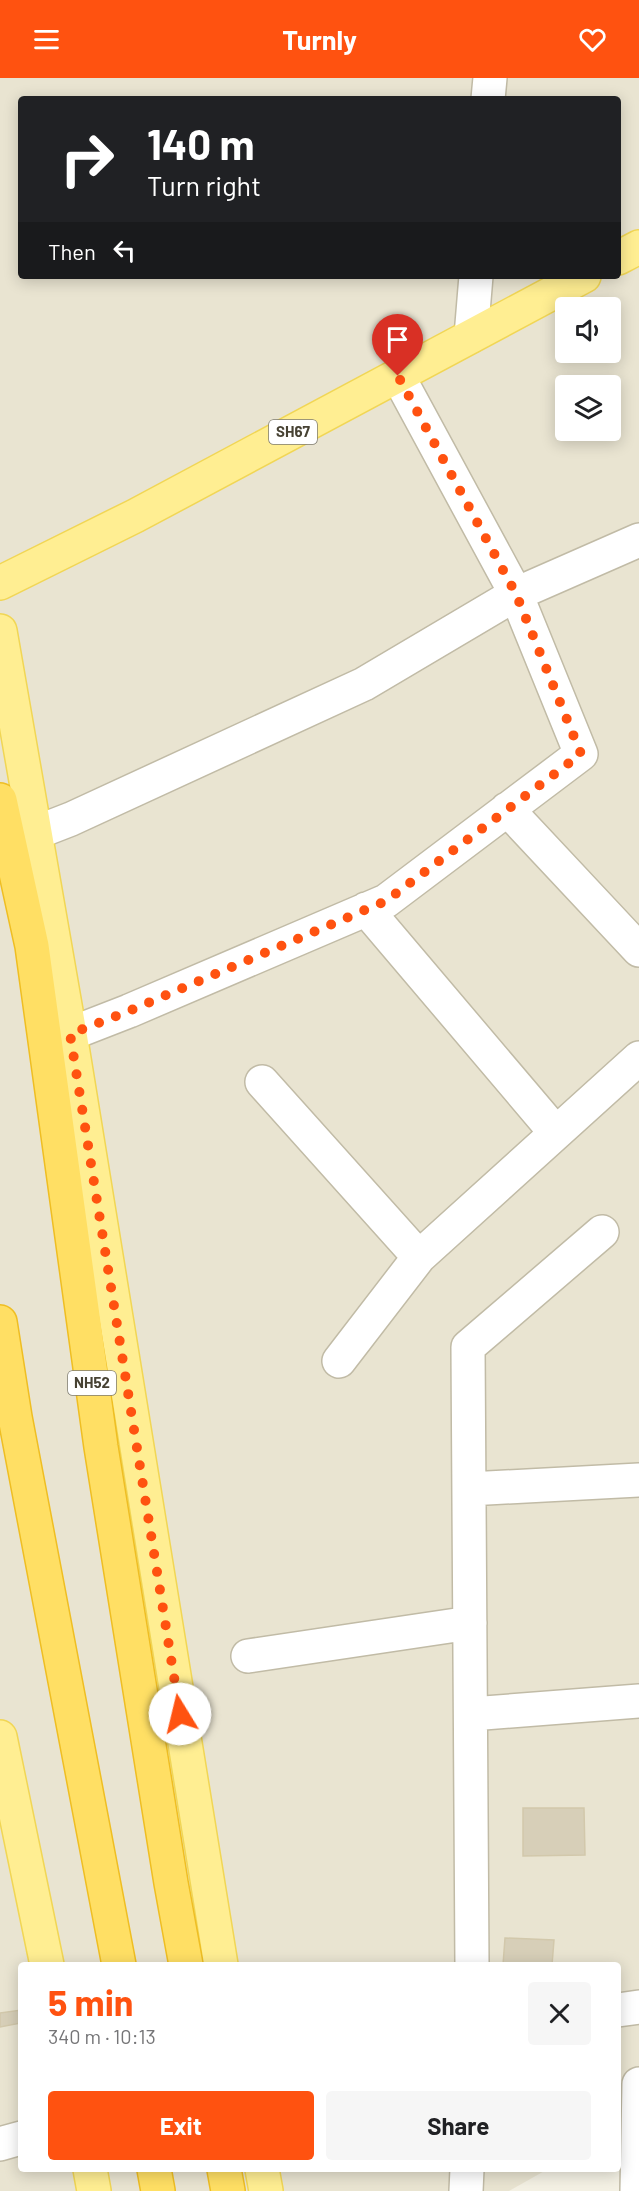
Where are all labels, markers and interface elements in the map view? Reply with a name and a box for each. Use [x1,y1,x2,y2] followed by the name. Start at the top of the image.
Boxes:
[30,23,63,56] icon: menu
[282,23,357,55] text: Turnly
[576,23,609,56] icon: heart
[147,118,255,168] text: 140 m
[48,120,126,198] icon: right
[147,169,261,201] text: Turn right
[108,234,141,267] icon: left
[48,238,96,264] text: Then
[555,297,621,441] map controls
[555,297,621,363] button: sound
[372,314,423,376] pin
[381,323,414,356] icon: arrive
[555,375,621,441] button: layers
[269,420,317,444] road number: SH67
[68,1371,116,1395] road number: NH52
[148,1682,212,1746] position arrow
[48,1980,134,2023] text: 5 min
[528,1982,591,2045] button: close
[48,2024,156,2048] text: 340 m · 10:13
[48,2091,314,2160] button: Exit
[326,2091,591,2160] button: Share

